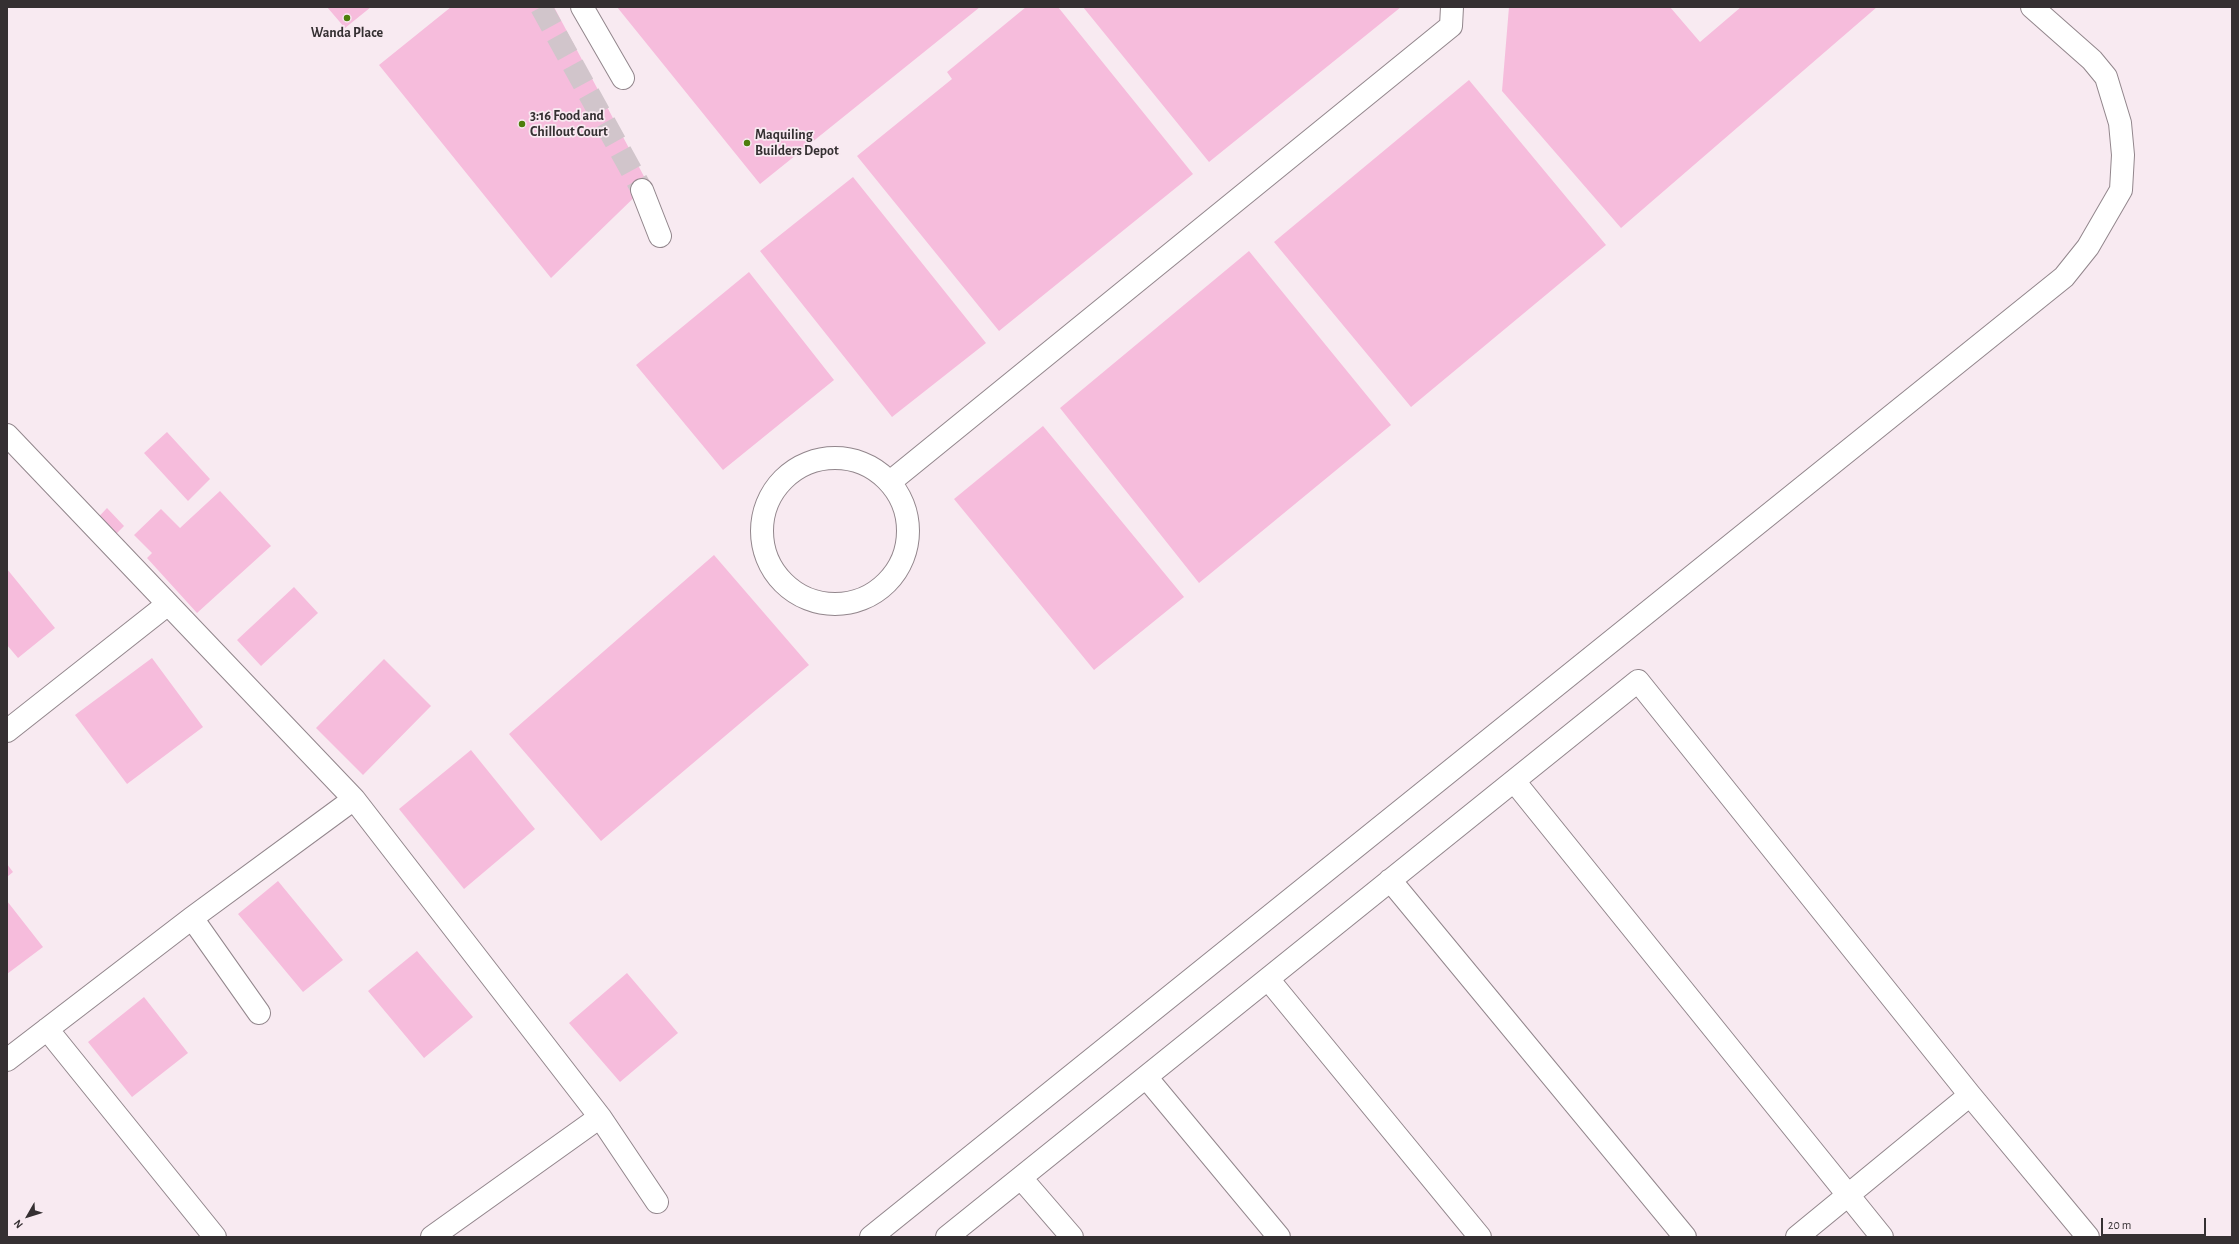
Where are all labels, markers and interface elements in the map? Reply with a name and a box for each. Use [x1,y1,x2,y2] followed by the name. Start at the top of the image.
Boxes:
[342,13,352,23] marker: Wanda Place
[311,25,383,41] place label: Wanda Place
[530,108,608,140] place label: 3:16 Food and Chillout Court
[517,119,527,129] marker: 3:16 Food and Chillout Court
[755,127,839,160] place label: Maquiling Builders Depot
[742,138,752,148] marker: Maquiling Builders Depot
[8,1196,48,1236] north arrow
[2103,1210,2208,1236] scale bar
[12,1217,25,1230] text: N
[2108,1219,2131,1231] text: 20 m

